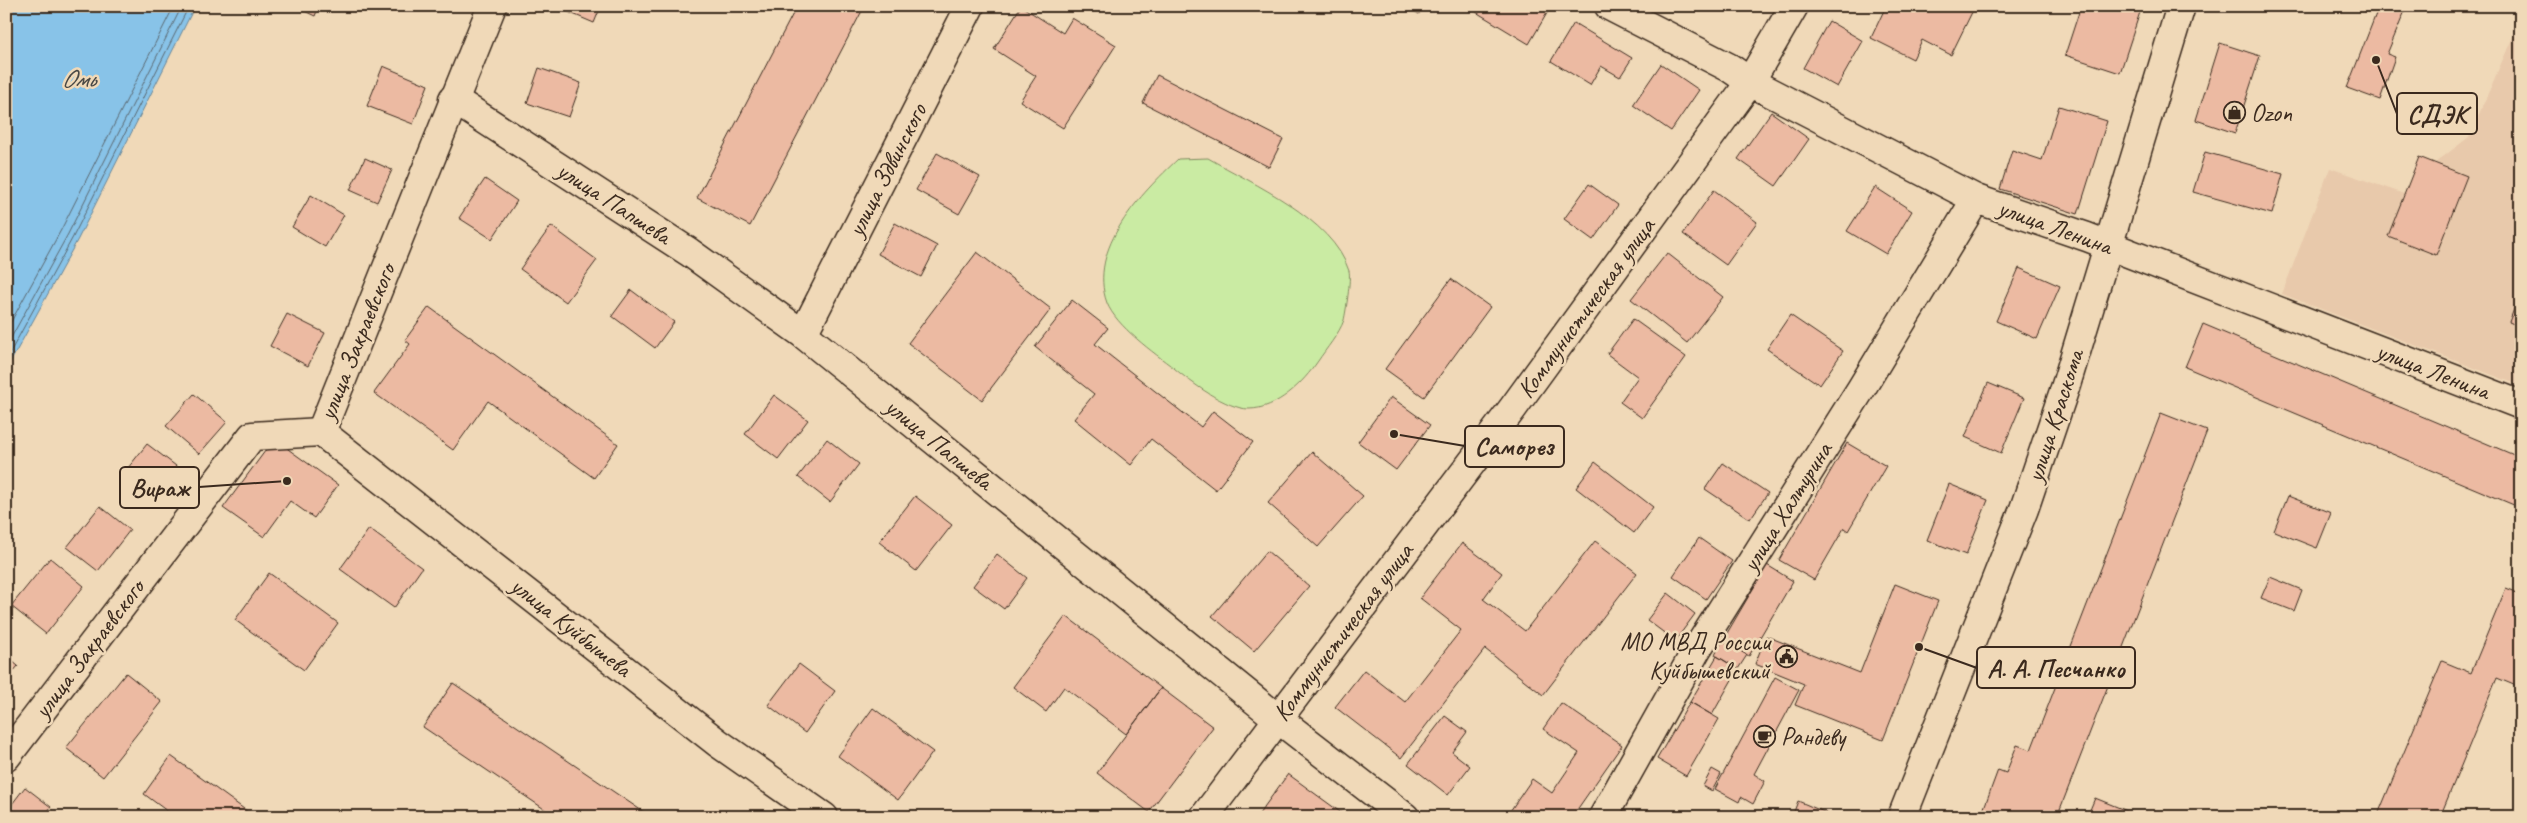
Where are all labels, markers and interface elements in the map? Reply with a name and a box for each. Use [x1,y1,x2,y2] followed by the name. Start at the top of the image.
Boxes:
[61,62,98,95] water label: Омь
[2397,93,2477,134] callout: СДЭК
[839,97,935,244] street label: улица Здвинского
[2251,97,2293,129] place label: Ozon
[2407,98,2473,131] text: СДЭК
[2223,101,2247,125] shop icon: Ozon
[549,153,679,253] street label: улица Папшева
[1992,191,2119,263] street label: улица Ленина
[1510,210,1663,404] street label: Коммунистическая улица
[310,256,404,427] street label: улица Закраевского
[2370,334,2497,408] street label: улица Ленина
[2018,343,2092,488] street label: улица Краскома
[877,389,1002,499] street label: улица Папшева
[1465,426,1564,467] callout: Саморез
[1474,430,1556,463] text: Саморез
[1733,434,1841,580] street label: улица Халтурина
[120,467,199,508] callout: Вираж
[131,471,192,504] text: Вираж
[1265,535,1422,728] street label: Коммунистическая улица
[503,569,639,685] street label: улица Куйбышева
[25,571,154,726] street label: улица Закраевского
[1621,626,1772,687] place label: МО МВД России Куйбышевский
[1774,644,1798,668] public building icon: МО МВД России Куйбышевский
[1977,647,2135,688] callout: А. А. Песчанко
[1987,652,2126,685] text: А. А. Песчанко
[1781,721,1847,753] place label: Рандеву
[1753,725,1777,749] cafe icon: Рандеву

